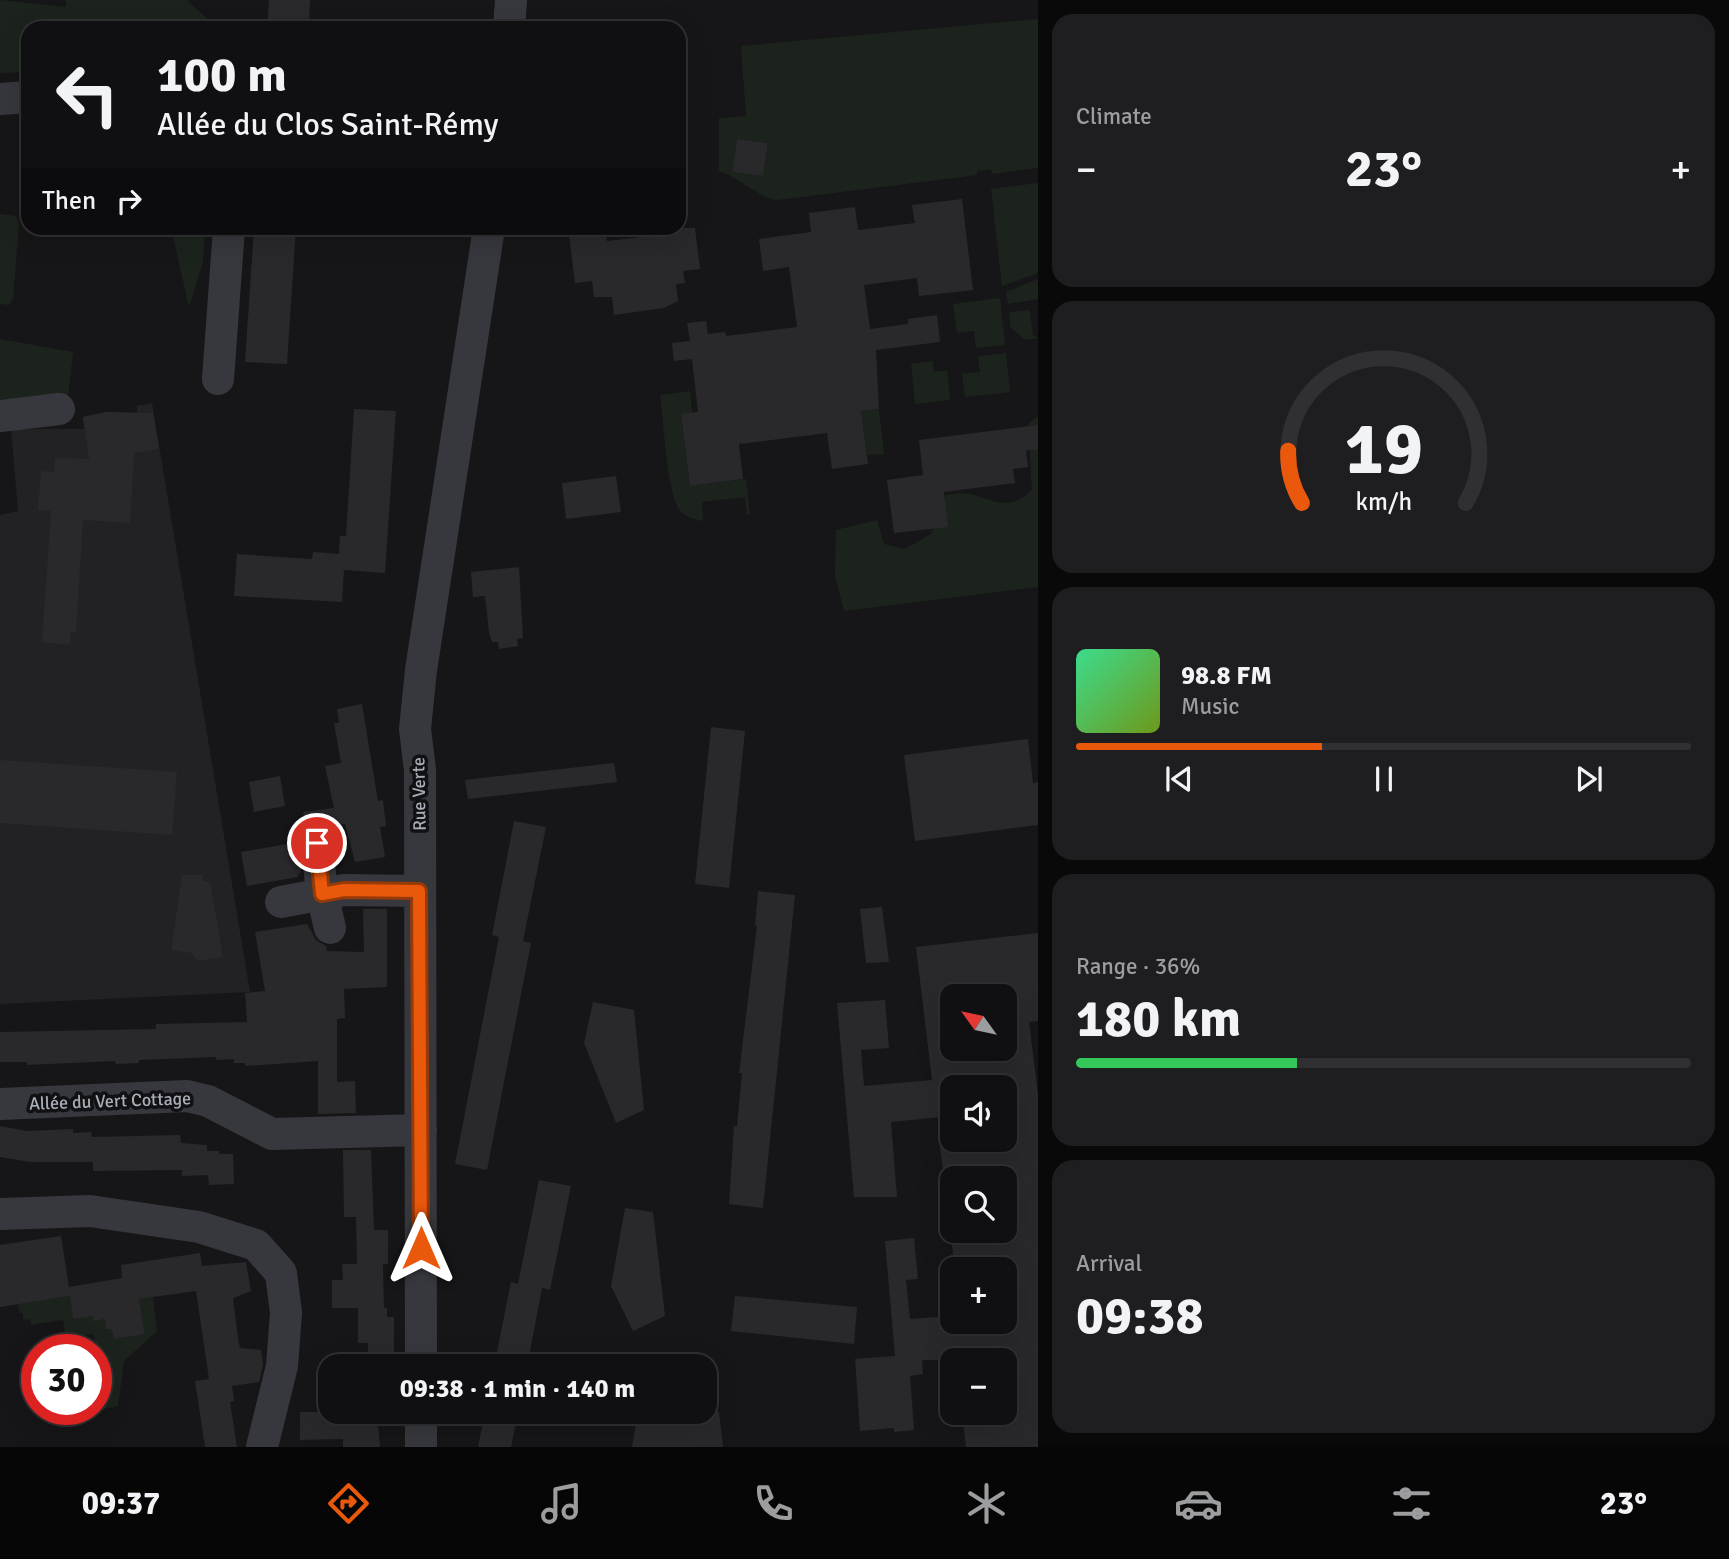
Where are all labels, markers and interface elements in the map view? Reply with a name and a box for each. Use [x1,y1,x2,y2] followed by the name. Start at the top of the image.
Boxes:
[157,45,287,105] text: 100 m
[42,49,133,140] icon: left
[1076,102,1152,131] text: Climate
[157,105,498,144] text: Allée du Clos Saint-Rémy
[1345,137,1422,201] text: 23°
[1076,146,1097,193] text: −
[1670,146,1691,193] text: +
[110,182,148,220] icon: right
[42,185,96,217] text: Then
[1344,405,1423,494] text: 19
[1355,486,1412,517] text: km/h
[1181,660,1272,692] text: 98.8 FM
[1181,692,1239,721] text: Music
[407,757,431,831] street label: Rue Verte
[1160,760,1198,798] icon: previous
[1365,760,1403,798] icon: pause
[1570,760,1608,798] icon: next
[287,813,347,873] pin
[298,824,336,862] icon: arrive
[1076,952,1200,981] text: Range · 36%
[940,984,1017,1060] north arrow
[940,984,1017,1425] map controls
[1076,987,1241,1051] text: 180 km
[940,1075,1017,1152] button: sound
[29,1087,191,1115] street label: Allée du Vert Cottage
[940,1166,1017,1243] button: search
[384,1211,458,1285] position arrow
[1076,1249,1142,1278] text: Arrival
[940,1257,1017,1334] button: +
[1076,1284,1204,1348] text: 09:38
[21,1334,112,1425] speed limit sign: 30
[940,1348,1017,1425] button: −
[400,1373,635,1405] text: 09:38 · 1 min · 140 m
[324,1479,373,1528] icon: directions
[537,1479,586,1528] icon: music
[749,1479,798,1528] icon: phone
[962,1479,1011,1528] icon: climate
[1174,1479,1223,1528] icon: car
[1387,1479,1436,1528] icon: filters
[82,1484,160,1523] text: 09:37
[1600,1484,1647,1523] text: 23°

